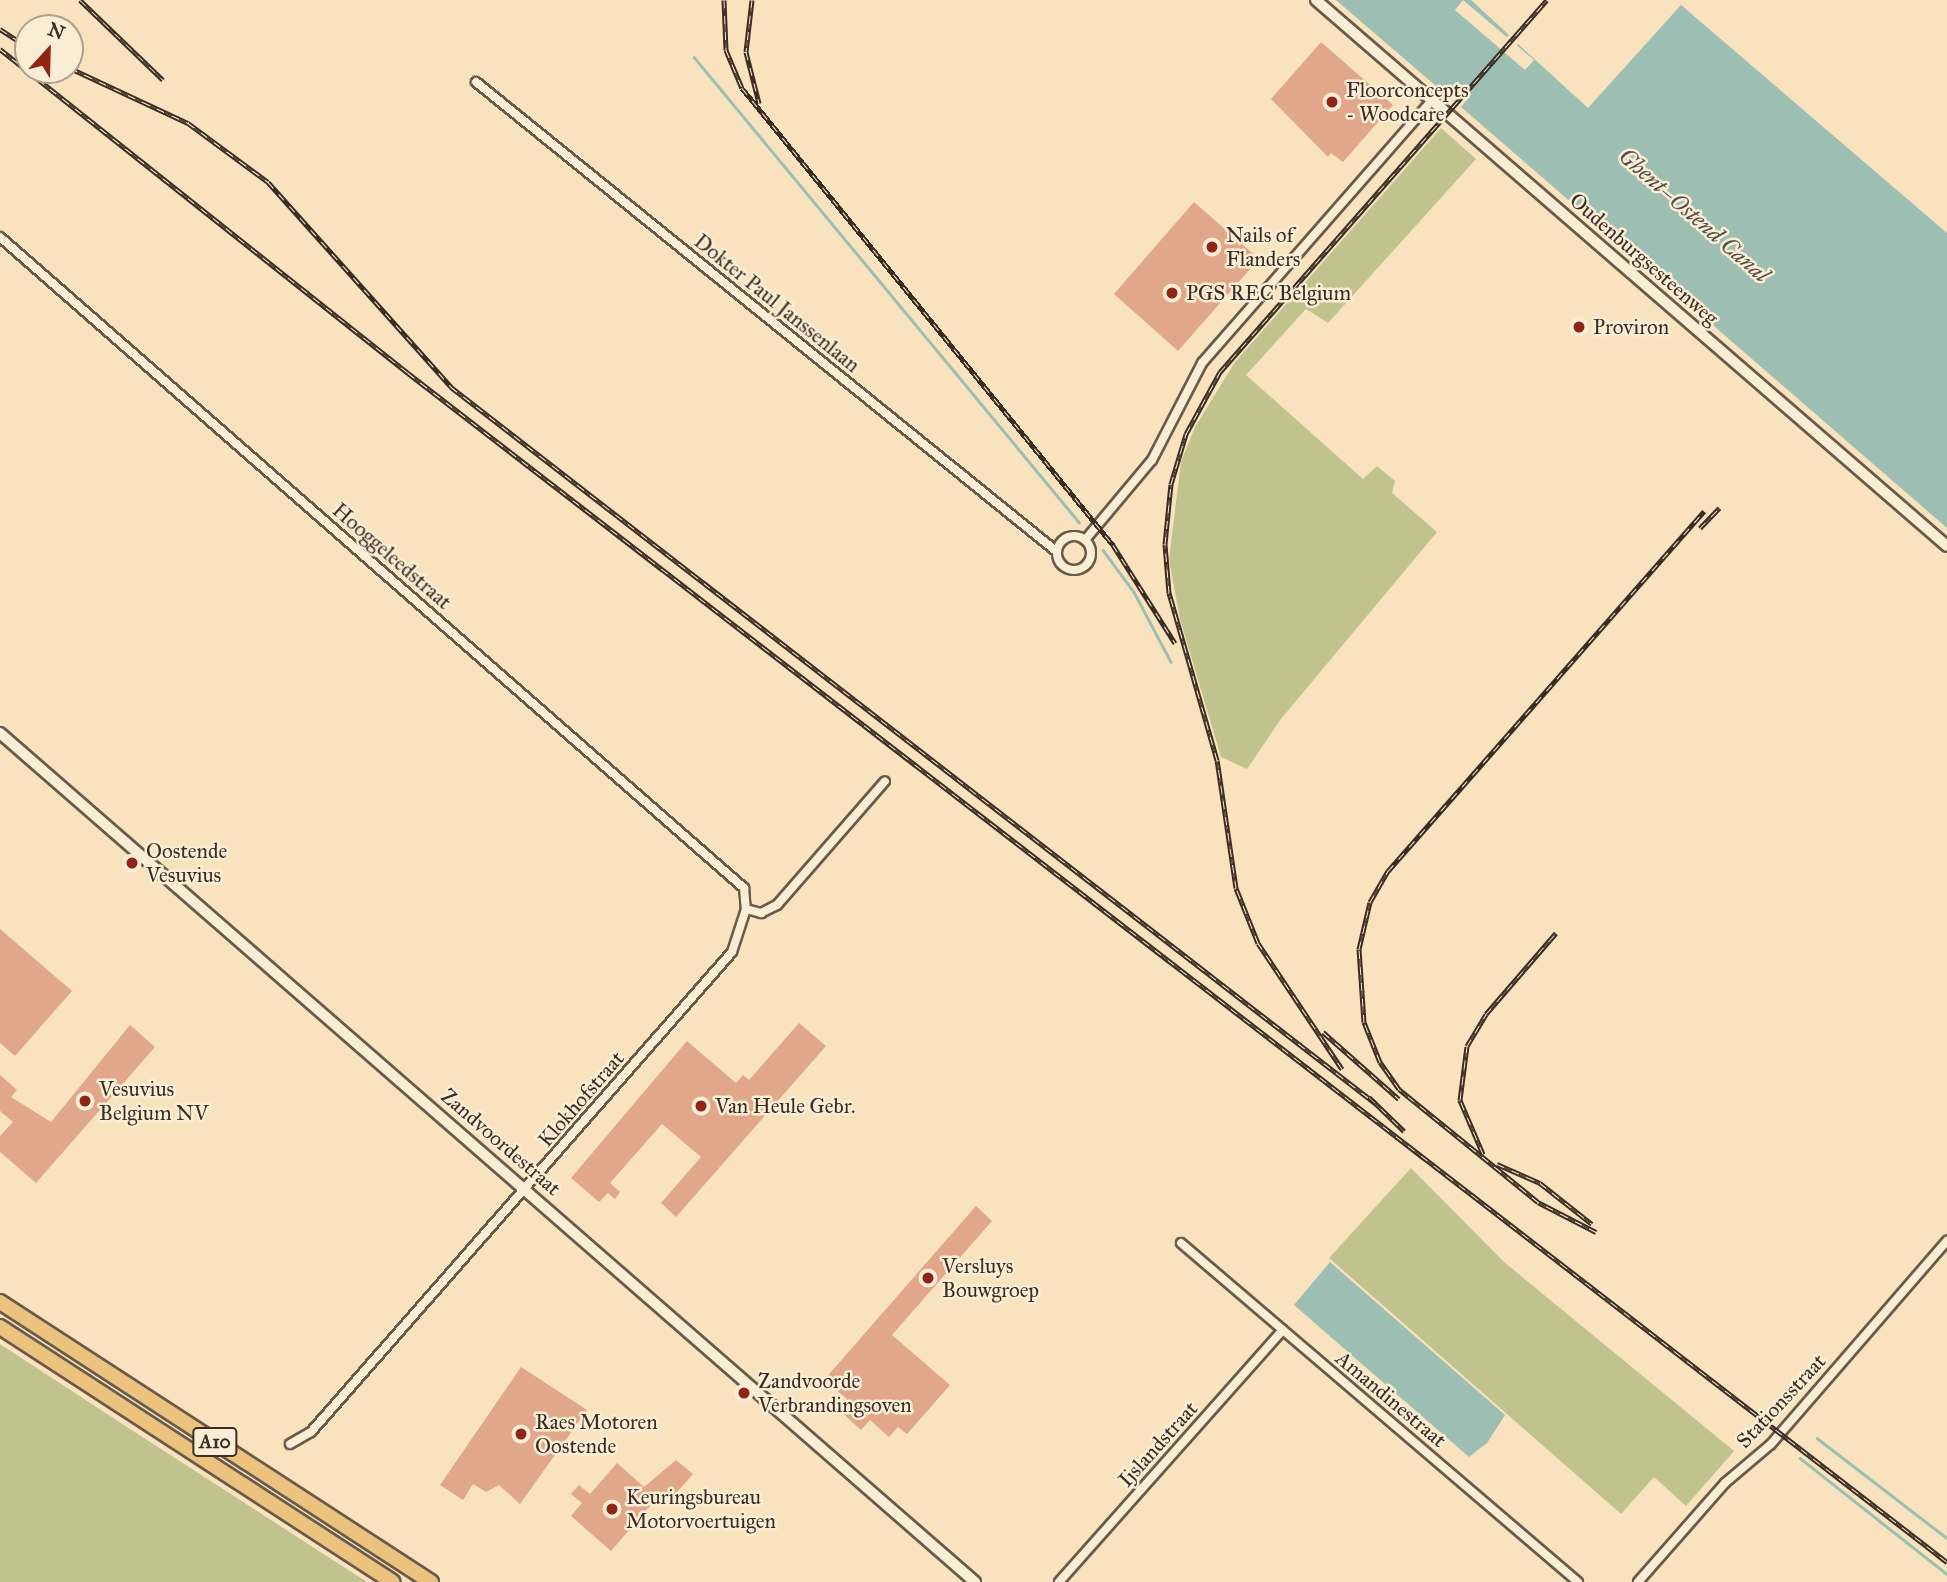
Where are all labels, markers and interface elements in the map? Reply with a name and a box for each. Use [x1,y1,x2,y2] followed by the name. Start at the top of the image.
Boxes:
[14,14,84,84] north arrow
[45,17,68,45] text: N
[1346,77,1469,127] place label: Floorconcepts - Woodcare
[1324,94,1340,110] marker: Floorconcepts - Woodcare
[1613,142,1775,288] water label: Ghent–Ostend Canal
[1564,187,1724,331] street label: Oudenburgsesteenweg
[1226,222,1300,272] place label: Nails of Flanders
[689,228,865,378] street label: Dokter Paul Janssenlaan
[1204,239,1220,255] marker: Nails of Flanders
[1186,280,1351,306] place label: PGS REC Belgium
[1164,285,1180,301] marker: PGS REC Belgium
[1593,314,1669,340] place label: Proviron
[1571,319,1587,335] marker: Proviron
[327,497,457,615] street label: Hooggeleedstraat
[146,838,227,888] place label: Oostende Vesuvius
[124,855,140,871] marker: Oostende Vesuvius
[533,1046,629,1152] street label: Klokhofstraat
[99,1076,209,1126] place label: Vesuvius Belgium NV
[436,1083,566,1201] street label: Zandvoordestraat
[77,1093,93,1109] marker: Vesuvius Belgium NV
[715,1093,855,1119] place label: Van Heule Gebr.
[693,1098,709,1114] marker: Van Heule Gebr.
[942,1253,1039,1303] place label: Versluys Bouwgroep
[920,1270,936,1286] marker: Versluys Bouwgroep
[1331,1345,1451,1453] street label: Amandinestraat
[1731,1349,1831,1453] street label: Stationsstraat
[758,1368,912,1418] place label: Zandvoorde Verbrandingsoven
[736,1385,752,1401] marker: Zandvoorde Verbrandingsoven
[1113,1396,1203,1492] street label: Ijslandstraat
[535,1409,658,1459] place label: Raes Motoren Oostende
[192,1426,238,1458] road number: A10
[513,1426,529,1442] marker: Raes Motoren Oostende
[626,1484,776,1534] place label: Keuringsbureau Motorvoertuigen
[604,1501,620,1517] marker: Keuringsbureau Motorvoertuigen

